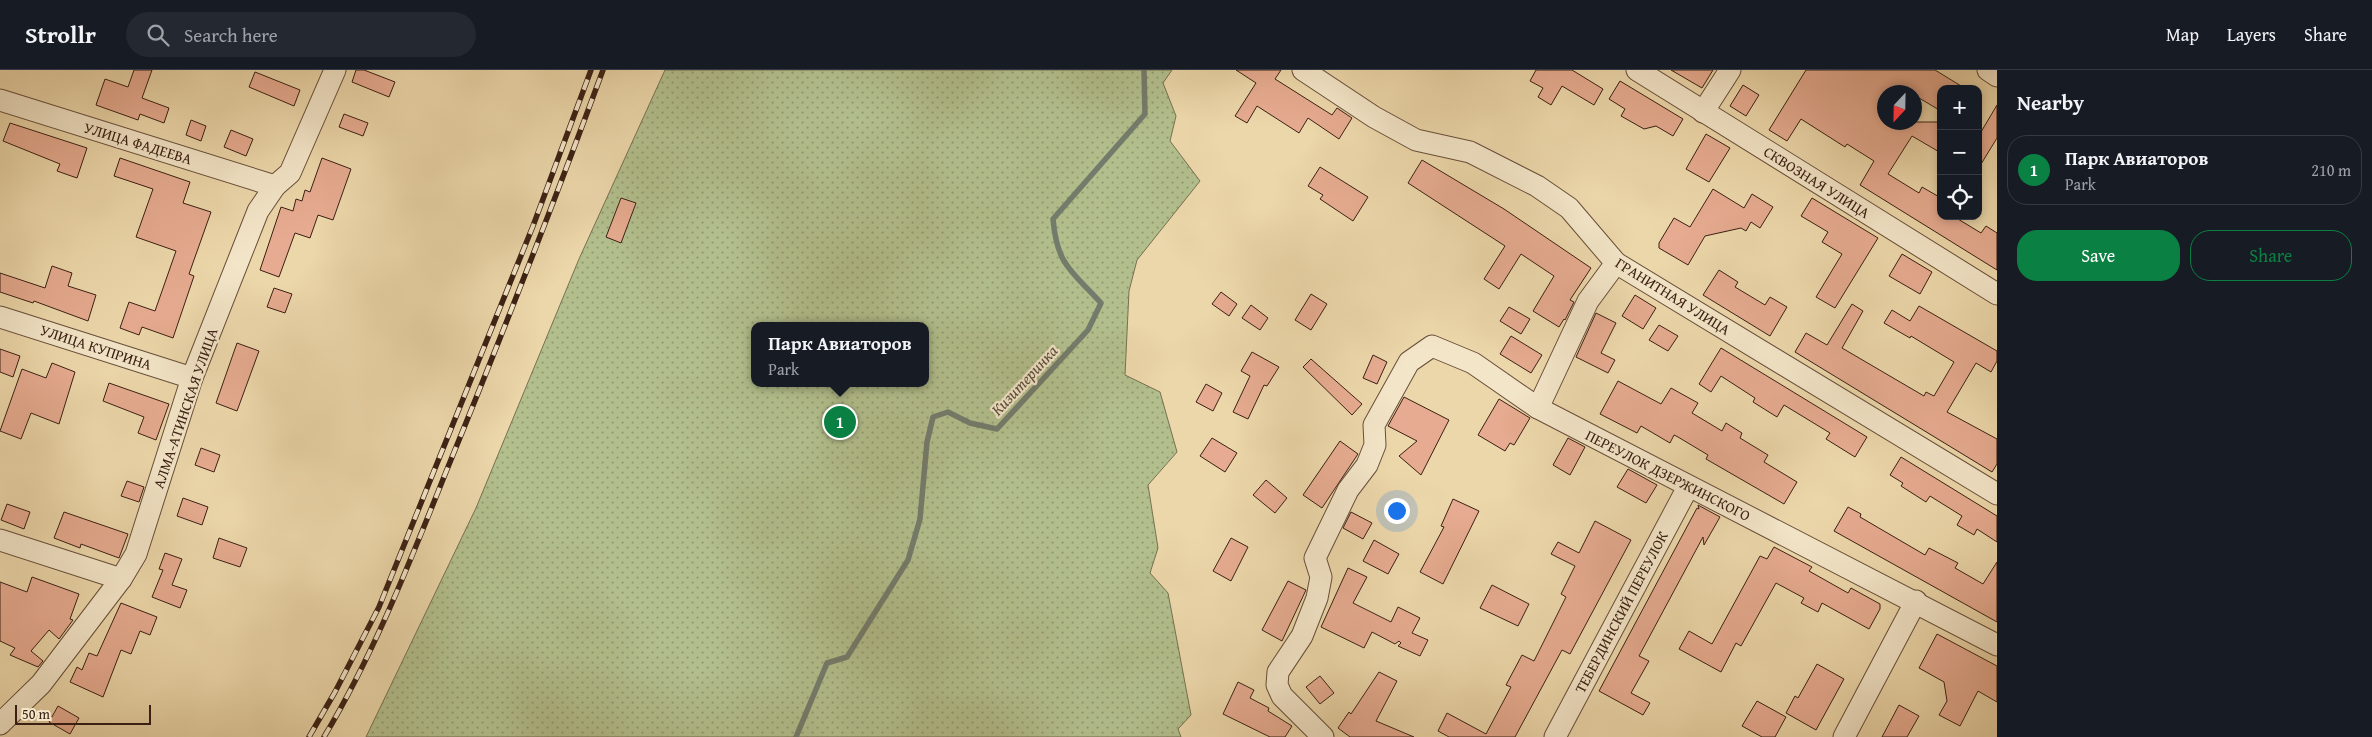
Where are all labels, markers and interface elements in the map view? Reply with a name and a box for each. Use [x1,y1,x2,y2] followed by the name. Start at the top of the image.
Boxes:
[126,12,476,57] search box
[25,17,96,52] text: Strollr
[144,21,172,49] icon: search
[184,21,278,49] text: Search here
[2166,21,2199,48] text: Map
[2227,21,2276,48] text: Layers
[2304,21,2347,48] text: Share
[1877,85,1922,130] north arrow
[1937,85,1982,220] map controls
[1937,85,1982,130] button: +
[2017,87,2084,118] text: Nearby
[81,117,195,169] street label: УЛИЦА ФАДЕЕВА
[1937,130,1982,175] button: −
[1760,141,1874,223] street label: СКВОЗНАЯ УЛИЦА
[2065,144,2208,172] text: Парк Авиаторов
[2030,158,2038,182] text: 1
[2311,158,2351,182] text: 210 m
[2065,172,2096,196] text: Park
[1937,175,1982,220] button: locate
[2017,230,2180,281] button: Save
[2190,230,2352,281] button: Share
[1612,252,1734,340] street label: ГРАНИТНАЯ УЛИЦА
[38,319,154,375] street label: УЛИЦА КУПРИНА
[751,322,929,387] popup
[148,325,222,491] street label: АЛМА-АТИНСКАЯ УЛИЦА
[768,329,912,357] text: Парк Авиаторов
[985,339,1063,421] water label: Кизитеринка
[768,357,799,381] text: Park
[824,403,856,441] pin: 1
[1582,424,1754,526] street label: ПЕРЕУЛОК ДЗЕРЖИНСКОГО
[1384,498,1410,524] your location
[1569,527,1673,697] street label: ТЕБЕРДИНСКИЙ ПЕРЕУЛОК
[15,702,151,725] scale bar
[22,704,50,724] text: 50 m

